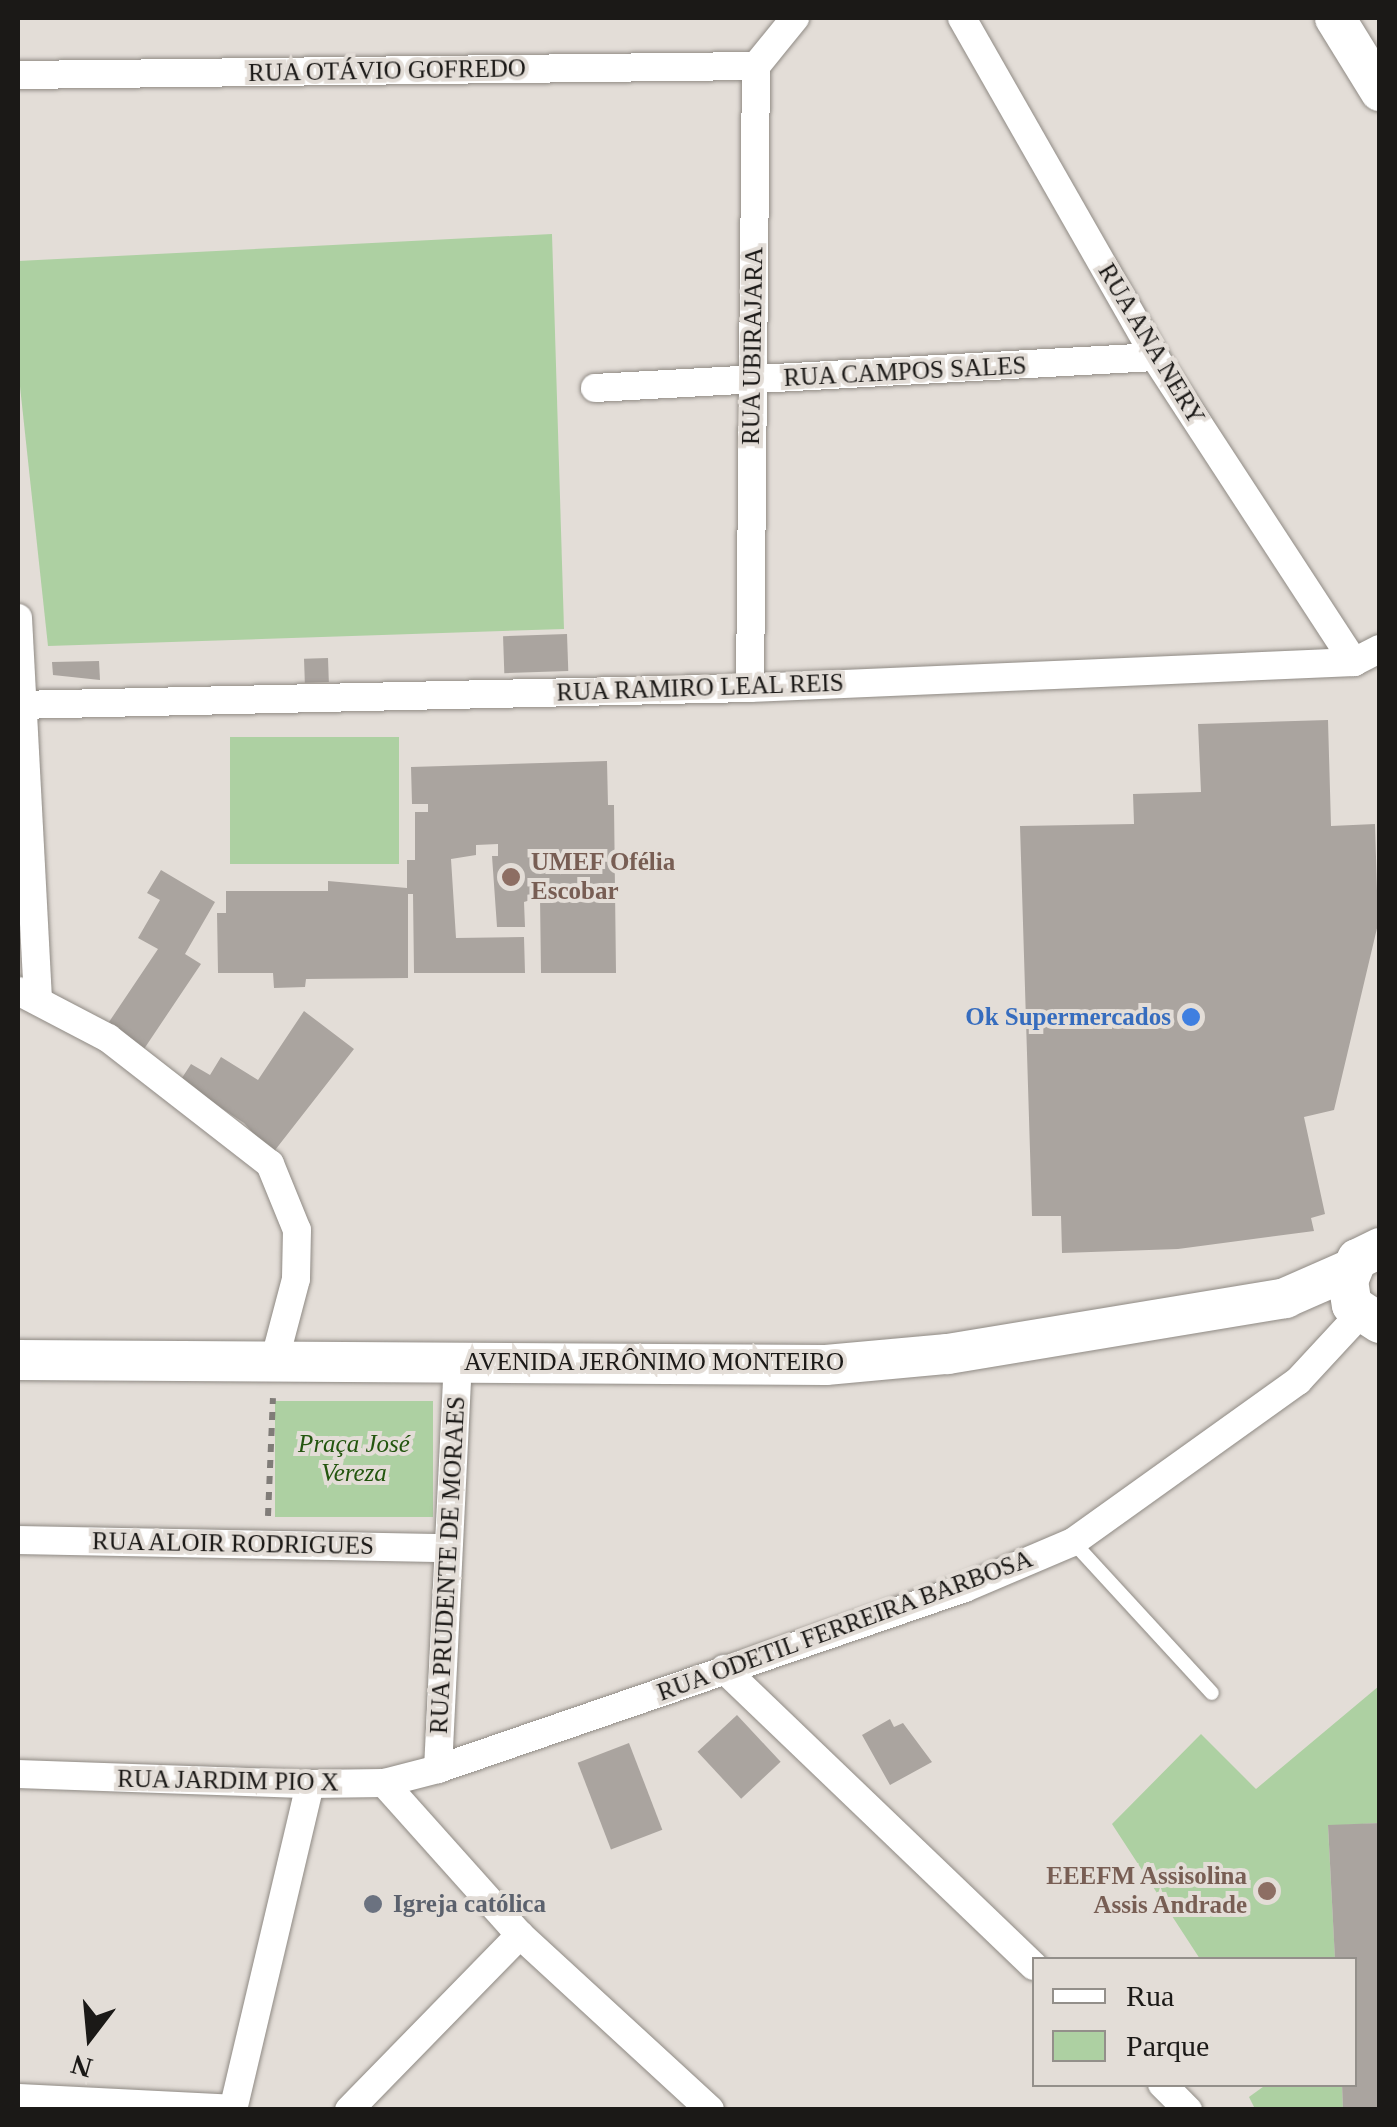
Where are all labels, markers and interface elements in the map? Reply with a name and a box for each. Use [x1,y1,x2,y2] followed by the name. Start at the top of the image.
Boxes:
[247,54,527,88] street label: RUA OTÁVIO GOFREDO
[736,246,770,446] street label: RUA UBIRAJARA
[1090,257,1212,431] street label: RUA ANA NERY
[782,351,1028,393] street label: RUA CAMPOS SALES
[555,668,845,708] street label: RUA RAMIRO LEAL REIS
[531,848,676,907] place label: UMEF Ofélia Escobar
[500,866,522,888] marker: UMEF Ofélia Escobar
[965,1002,1171,1032] place label: Ok Supermercados
[1180,1006,1202,1028] marker: Ok Supermercados
[463,1347,845,1377] street label: AVENIDA JERÔNIMO MONTEIRO
[424,1395,472,1735] street label: RUA PRUDENTE DE MORAES
[298,1430,410,1489] park label: Praça José Vereza
[90,1527,376,1561] street label: RUA ALOIR RODRIGUES
[652,1543,1038,1709] street label: RUA ODETIL FERREIRA BARBOSA
[116,1764,340,1798] street label: RUA JARDIM PIO X
[1045,1862,1247,1921] place label: EEEFM Assisolina Assis Andrade
[1256,1880,1278,1902] marker: EEEFM Assisolina Assis Andrade
[393,1889,546,1919] place label: Igreja católica
[362,1893,384,1915] marker: Igreja católica
[1032,1957,1357,2087] legend
[1126,1979,1174,2012] text: Rua
[40,1987,140,2087] north arrow
[1126,2029,1209,2062] text: Parque
[68,2049,96,2084] text: N

